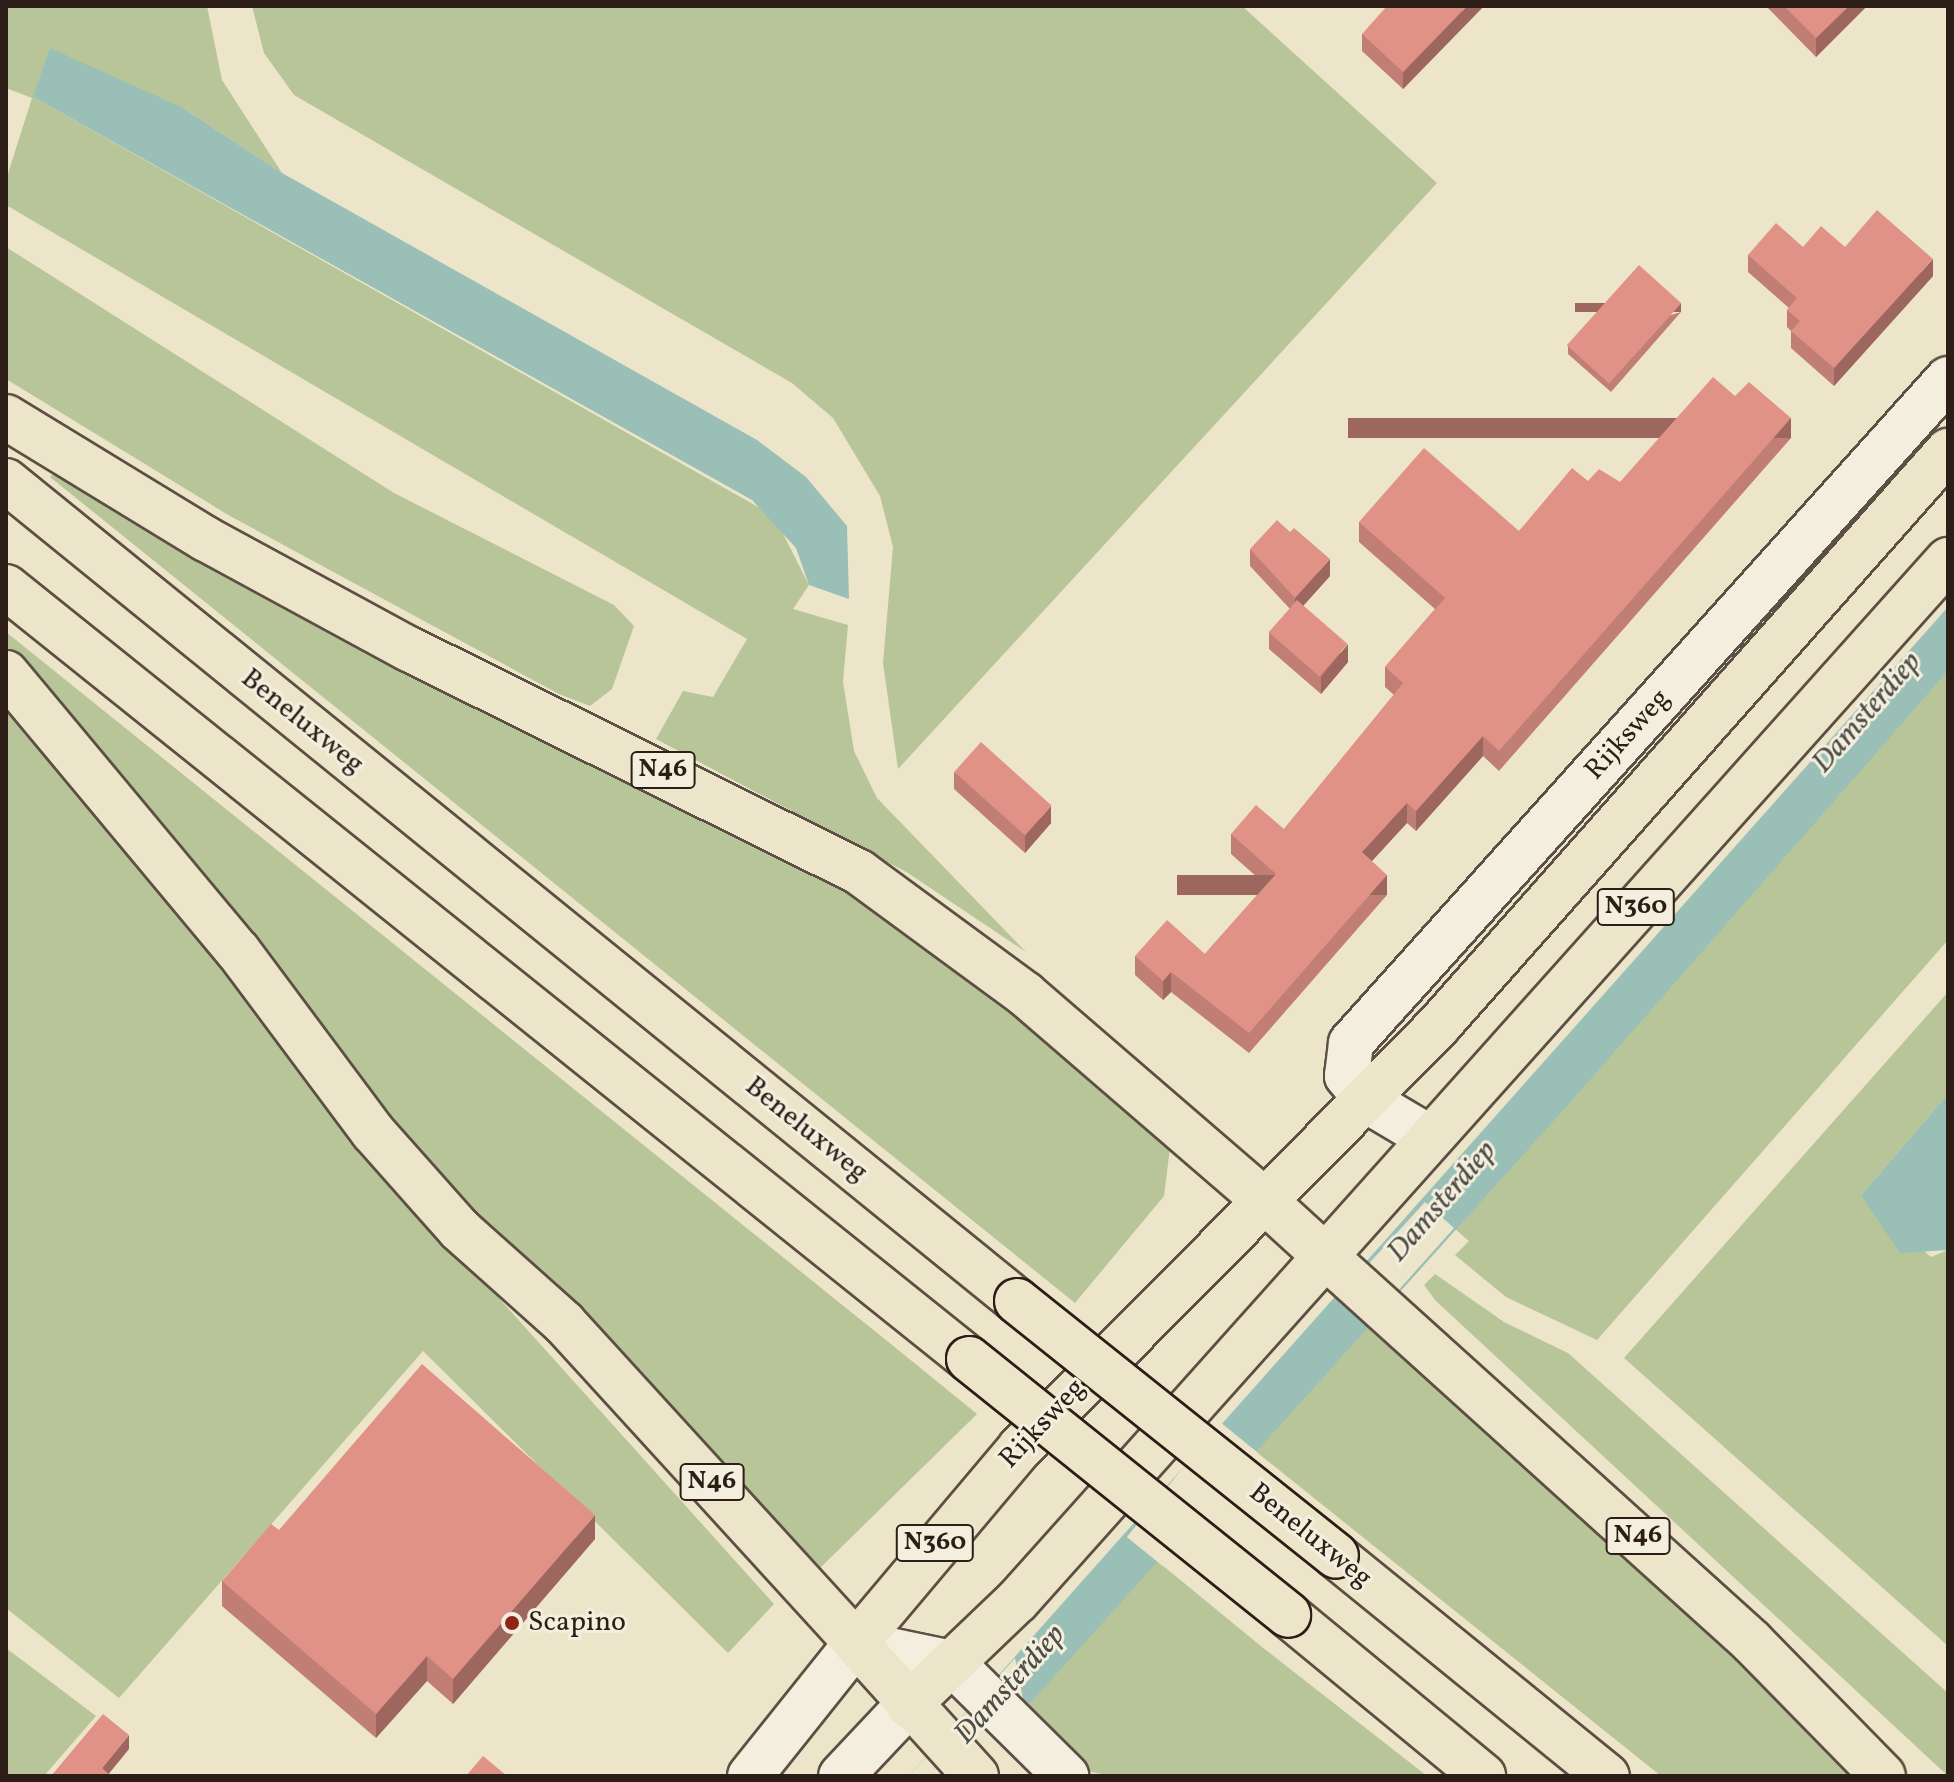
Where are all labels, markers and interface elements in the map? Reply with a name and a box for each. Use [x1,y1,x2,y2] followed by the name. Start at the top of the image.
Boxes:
[1805,645,1929,781] water label: Damsterdiep
[234,662,370,782] street label: Beneluxweg
[1578,683,1678,787] street label: Rijksweg
[629,748,697,792] road number: N46
[1596,885,1676,929] road number: N360
[738,1070,874,1190] street label: Beneluxweg
[1380,1134,1504,1270] water label: Damsterdiep
[993,1372,1093,1476] street label: Rijksweg
[678,1460,746,1504] road number: N46
[1242,1476,1378,1596] street label: Beneluxweg
[1604,1514,1672,1558] road number: N46
[895,1521,975,1565] road number: N360
[528,1606,626,1640] place label: Scapino
[503,1614,521,1632] marker: Scapino
[947,1618,1073,1752] water label: Damsterdiep

